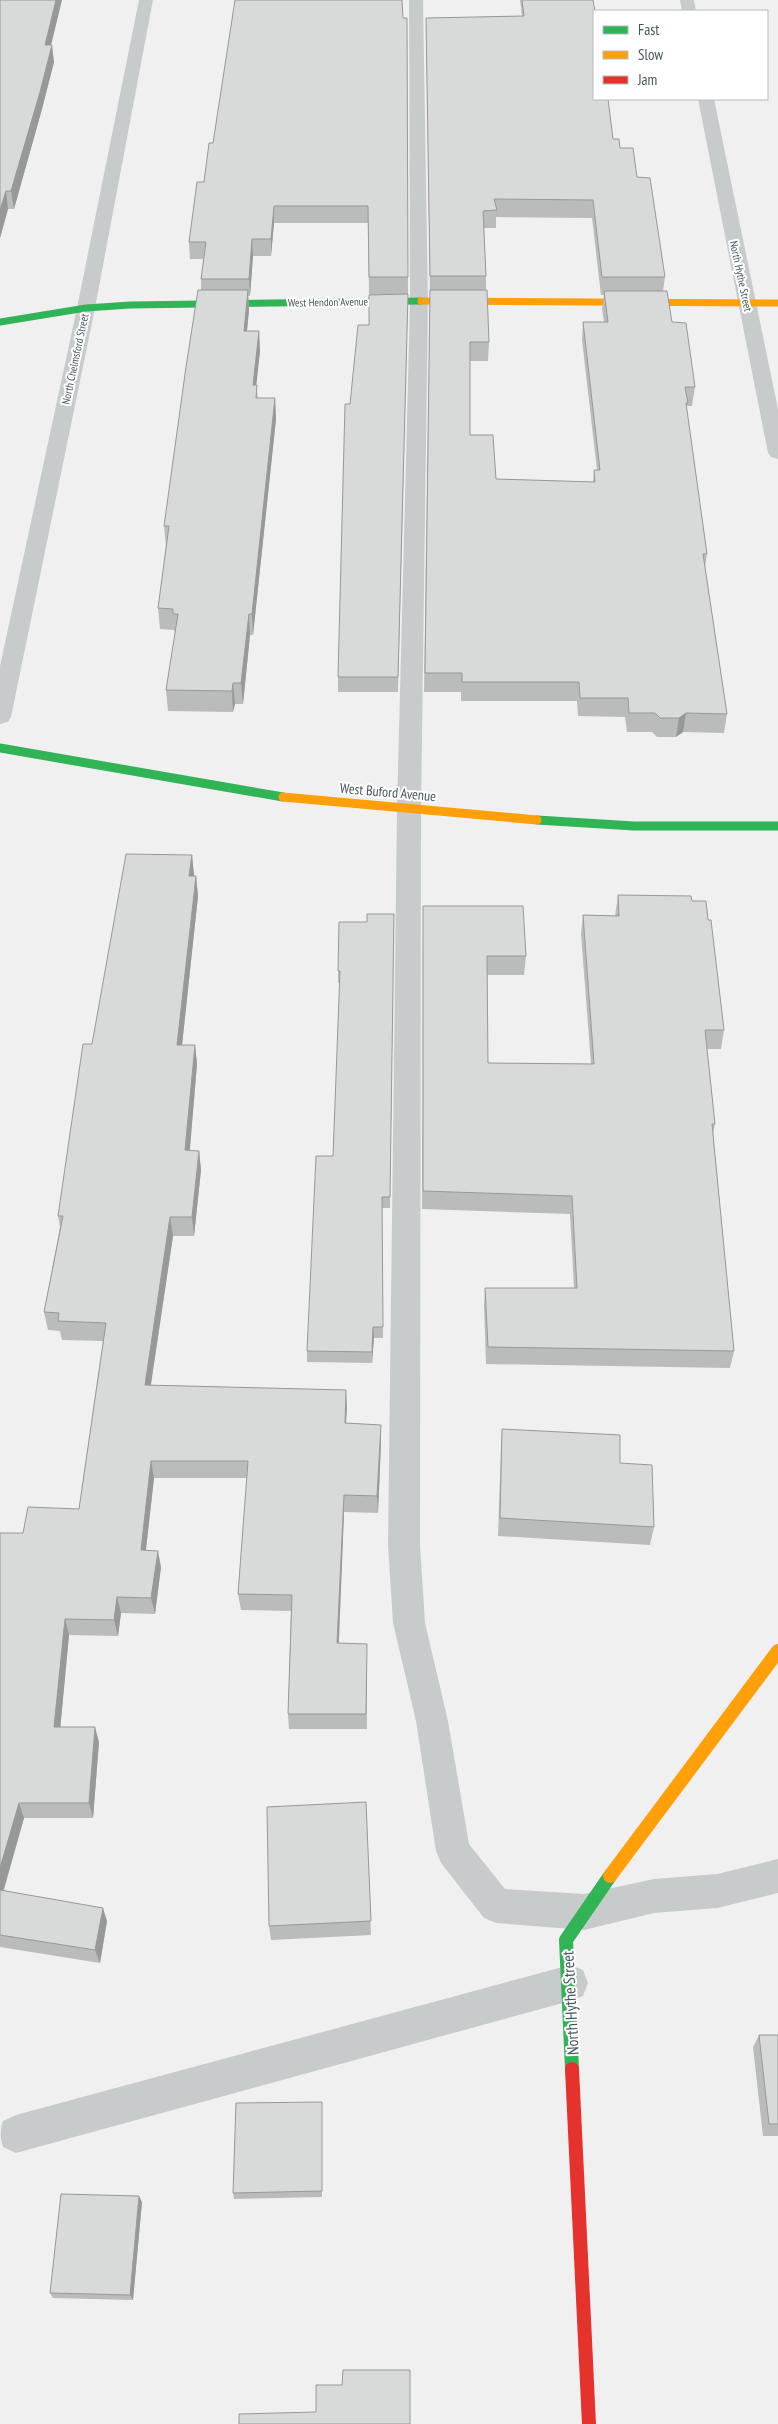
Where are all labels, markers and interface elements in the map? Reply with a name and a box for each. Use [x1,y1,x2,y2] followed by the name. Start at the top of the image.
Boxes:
[593,10,768,100] legend
[638,20,659,39] text: Fast
[638,45,663,64] text: Slow
[637,70,657,89] text: Jam
[727,239,755,313] street label: North Hythe Street
[288,294,369,310] street label: West Hendon Avenue
[59,312,91,406] street label: North Chelmsford Street
[339,779,437,805] street label: West Buford Avenue
[557,1950,583,2056] street label: North Hythe Street

